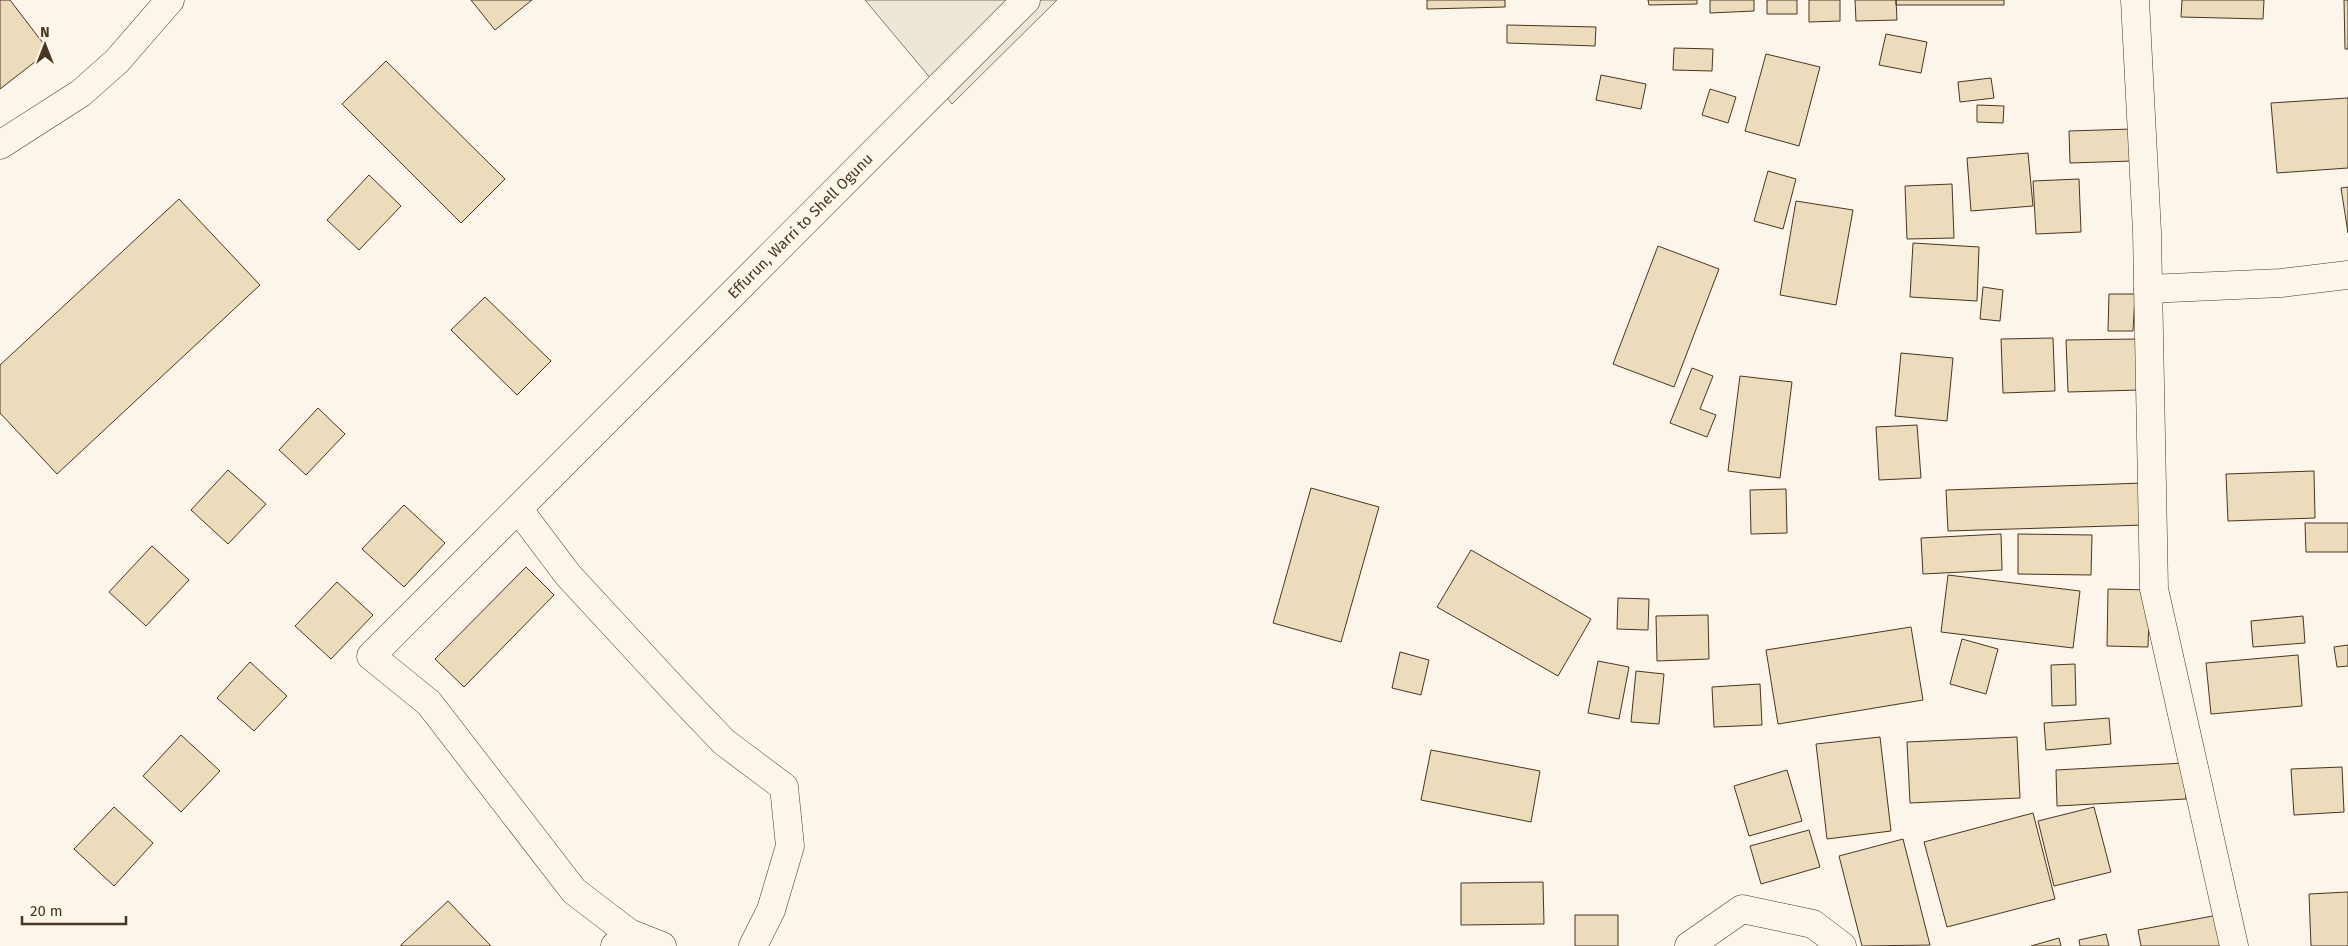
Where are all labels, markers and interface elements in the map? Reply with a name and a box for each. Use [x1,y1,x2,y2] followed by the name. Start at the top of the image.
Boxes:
[20,20,70,70] north arrow
[40,24,50,41] text: N
[724,150,877,302] street label: Effurun, Warri to Shell Ogunu
[22,894,126,926] scale bar
[30,902,63,920] text: 20 m

